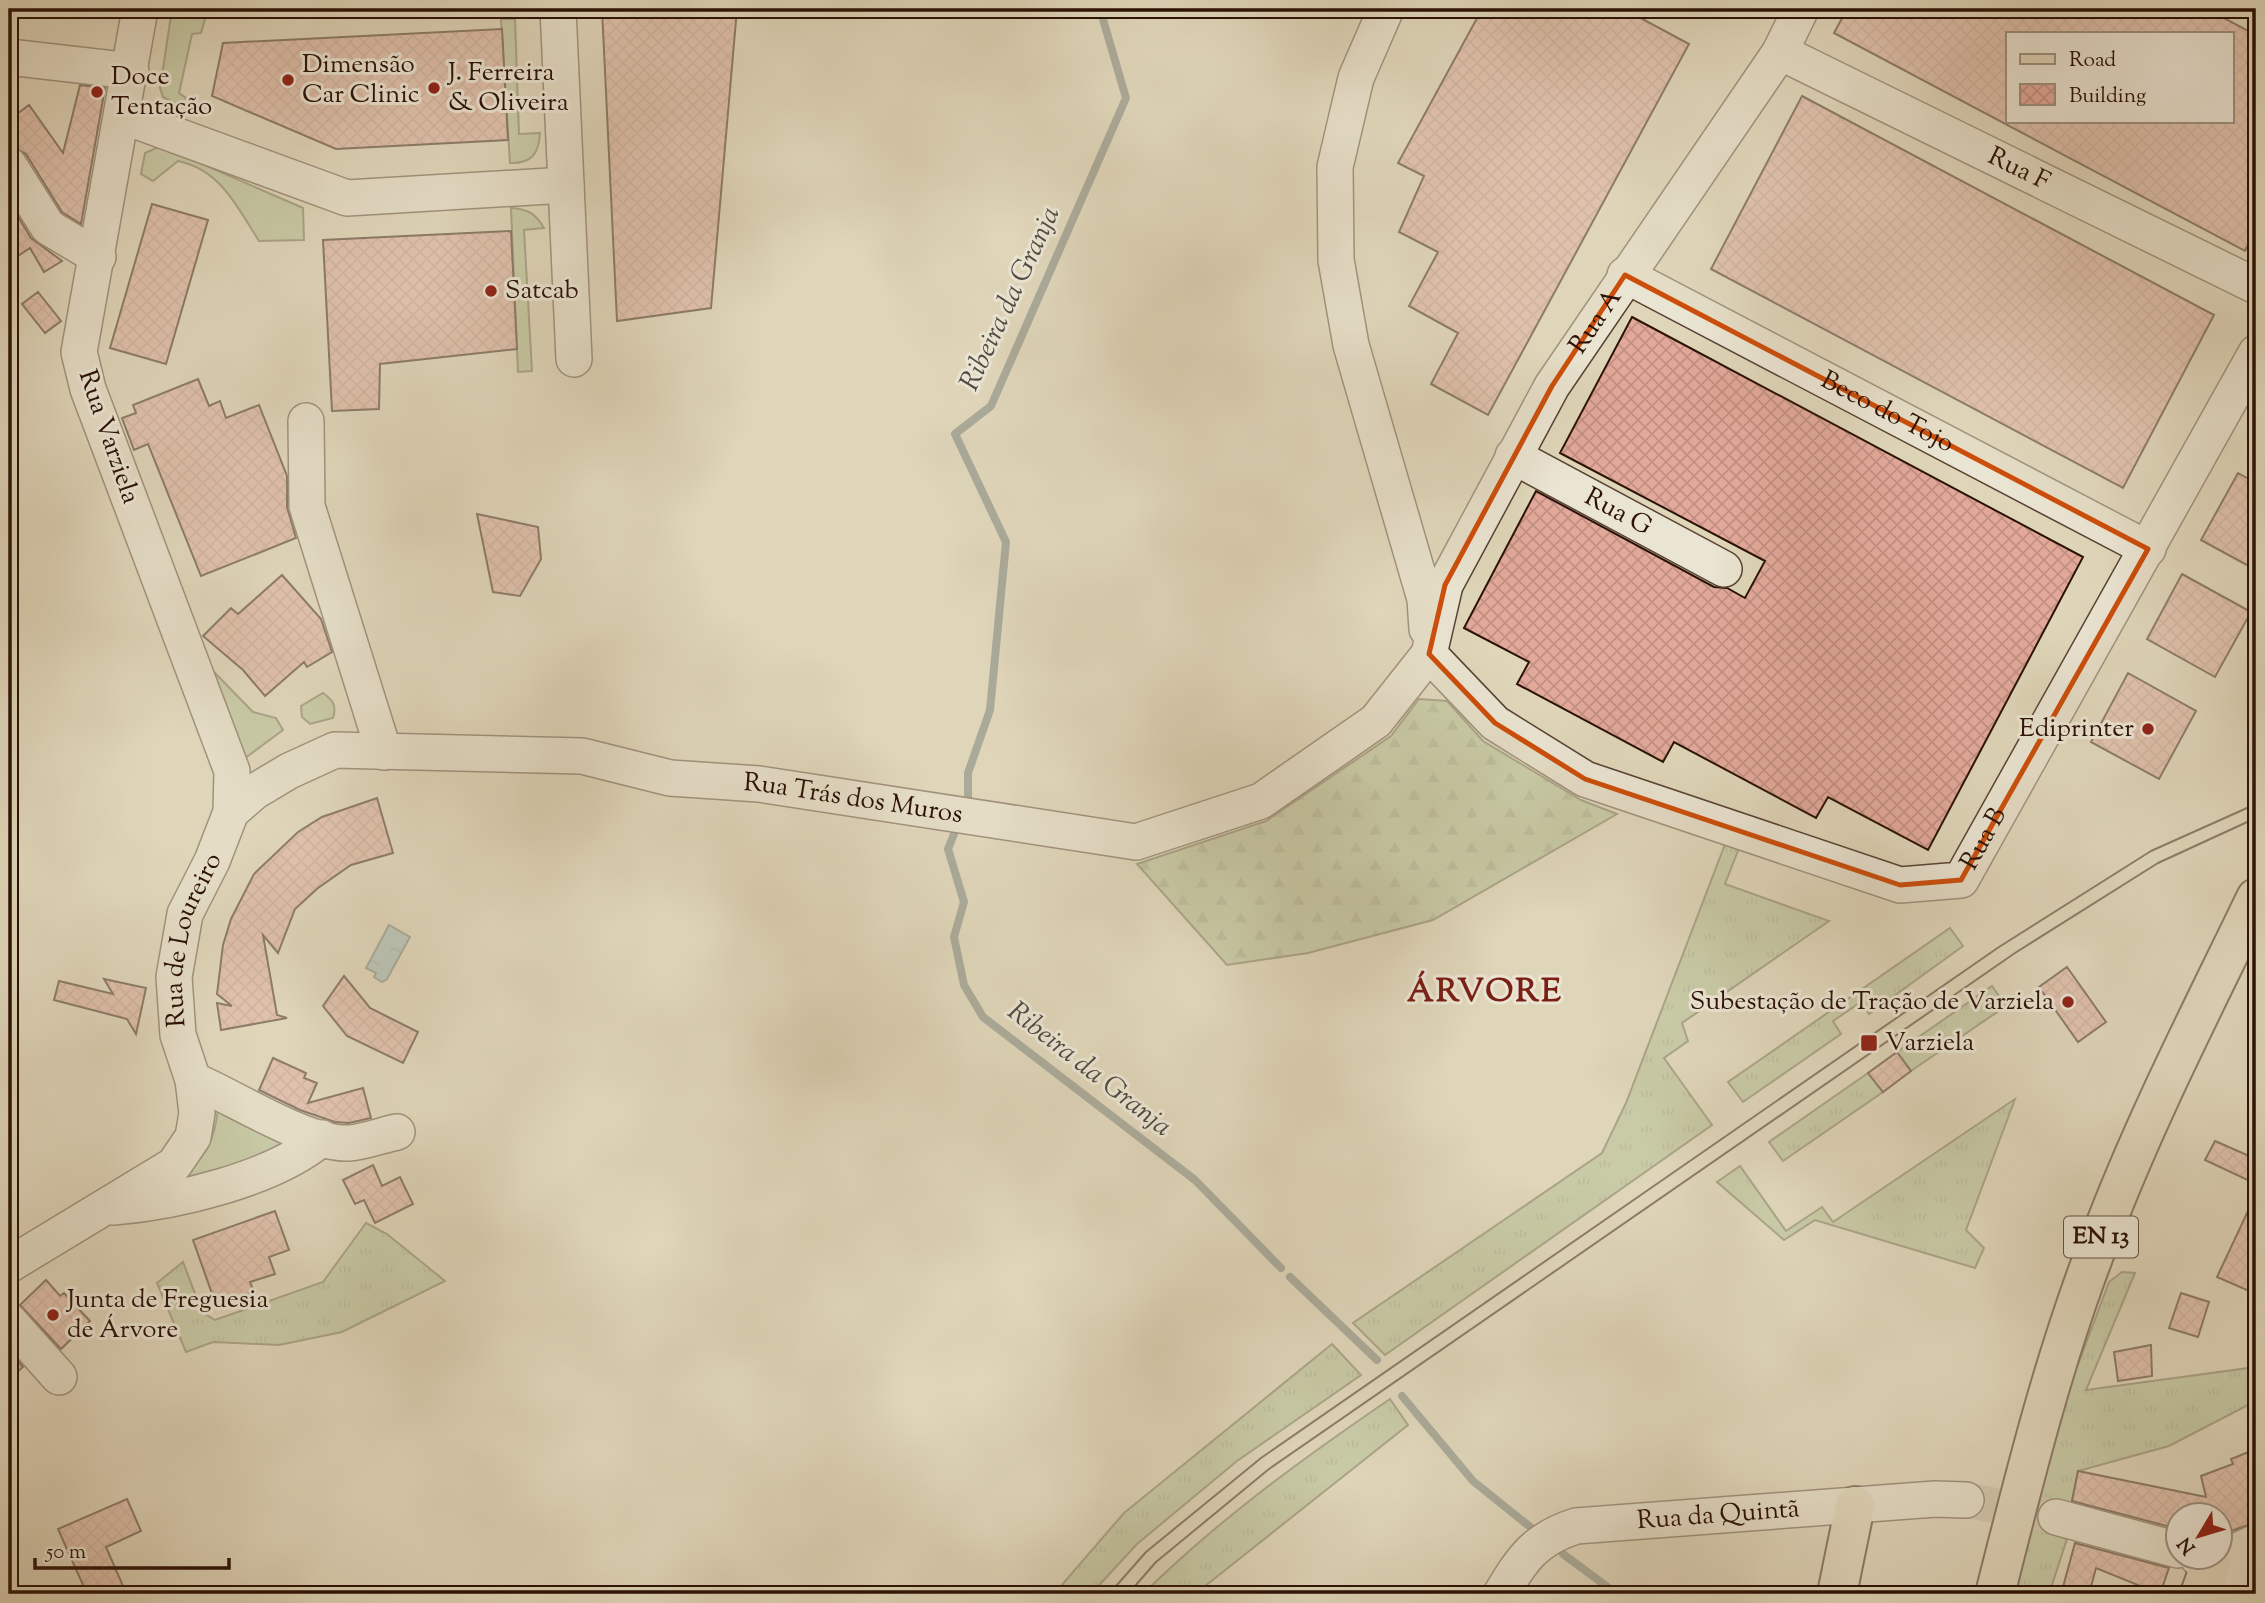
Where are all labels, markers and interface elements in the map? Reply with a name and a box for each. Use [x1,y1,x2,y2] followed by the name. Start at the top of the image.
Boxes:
[2006,32,2234,122] legend
[2069,46,2116,76] text: Road
[302,47,420,114] place label: Dimensão Car Clinic
[446,55,569,122] place label: J. Ferreira & Oliveira
[111,59,212,126] place label: Doce Tentação
[280,72,296,88] marker: Dimensão Car Clinic
[426,80,442,96] marker: J. Ferreira & Oliveira
[2069,82,2146,112] text: Building
[89,84,105,100] marker: Doce Tentação
[1981,138,2056,200] street label: Rua F
[951,200,1071,398] water label: Ribeira da Granja
[505,273,579,310] place label: Satcab
[1560,282,1631,362] street label: Rua A
[483,283,499,299] marker: Satcab
[1814,362,1960,463] street label: Beco do Tojo
[68,365,148,509] street label: Rua Varziela
[1578,479,1658,545] street label: Rua G
[2019,711,2134,748] place label: Ediprinter
[2140,721,2156,737] marker: Ediprinter
[742,765,965,834] street label: Rua Trás dos Muros
[1951,801,2016,877] street label: Rua B
[156,846,232,1028] street label: Rua de Loureiro
[1407,969,1563,1017] district label: ÁRVORE
[1690,984,2054,1021] place label: Subestação de Tração de Varziela
[998,993,1180,1147] water label: Ribeira da Granja
[2060,994,2076,1010] marker: Subestação de Tração de Varziela
[1885,1025,1974,1062] place label: Varziela
[1859,1033,1879,1053] marker: Varziela
[2064,1217,2138,1258] road number: EN 13
[65,1282,268,1349] place label: Junta de Freguesia de Árvore
[45,1307,61,1323] marker: Junta de Freguesia de Árvore
[1636,1491,1801,1540] street label: Rua da Quintã
[2164,1502,2234,1572] north arrow
[35,1526,229,1570] scale bar
[2172,1531,2203,1559] text: N
[45,1538,86,1568] text: 50 m

